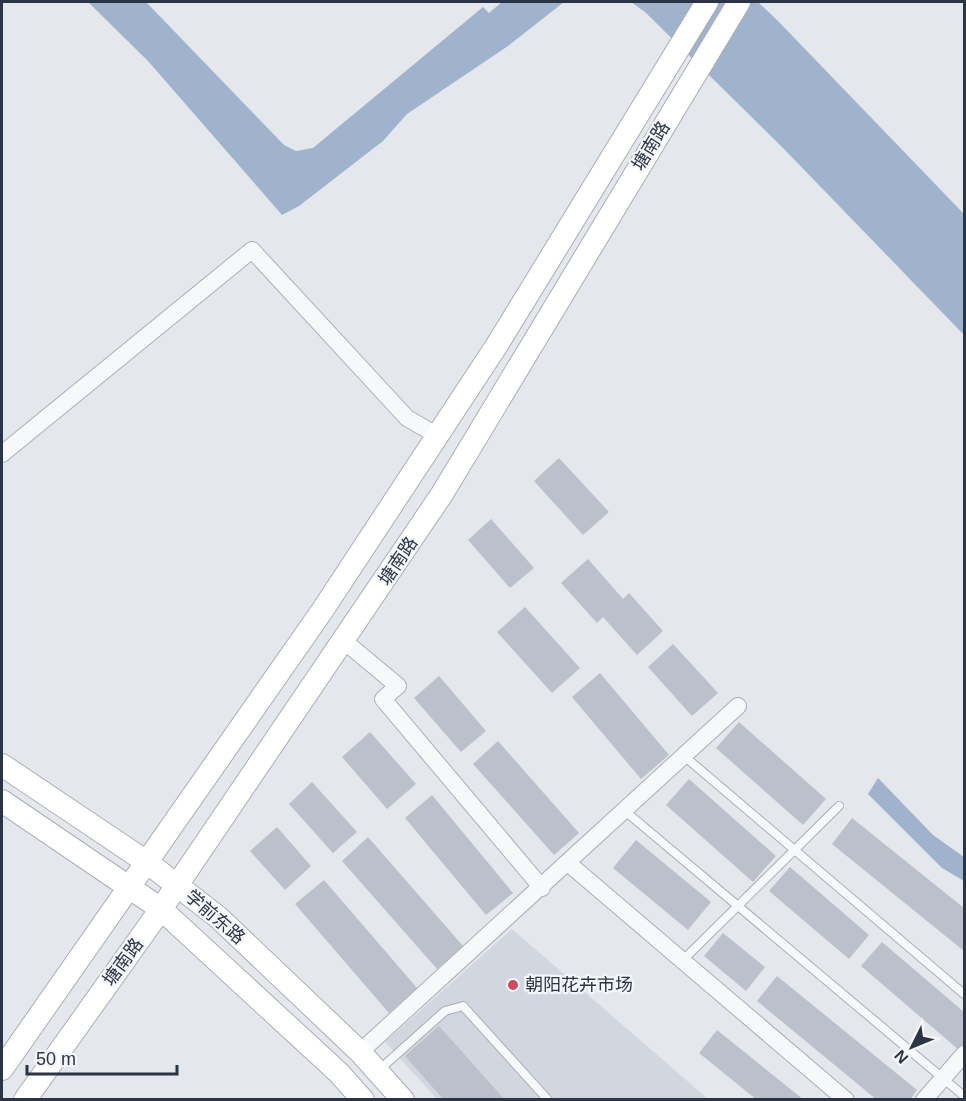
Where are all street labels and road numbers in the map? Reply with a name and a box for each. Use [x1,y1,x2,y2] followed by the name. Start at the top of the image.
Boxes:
[628,118,674,174] street label: 塘南路
[375,533,421,589] street label: 塘南路
[181,886,249,948] street label: 学前东路
[99,934,147,990] street label: 塘南路

